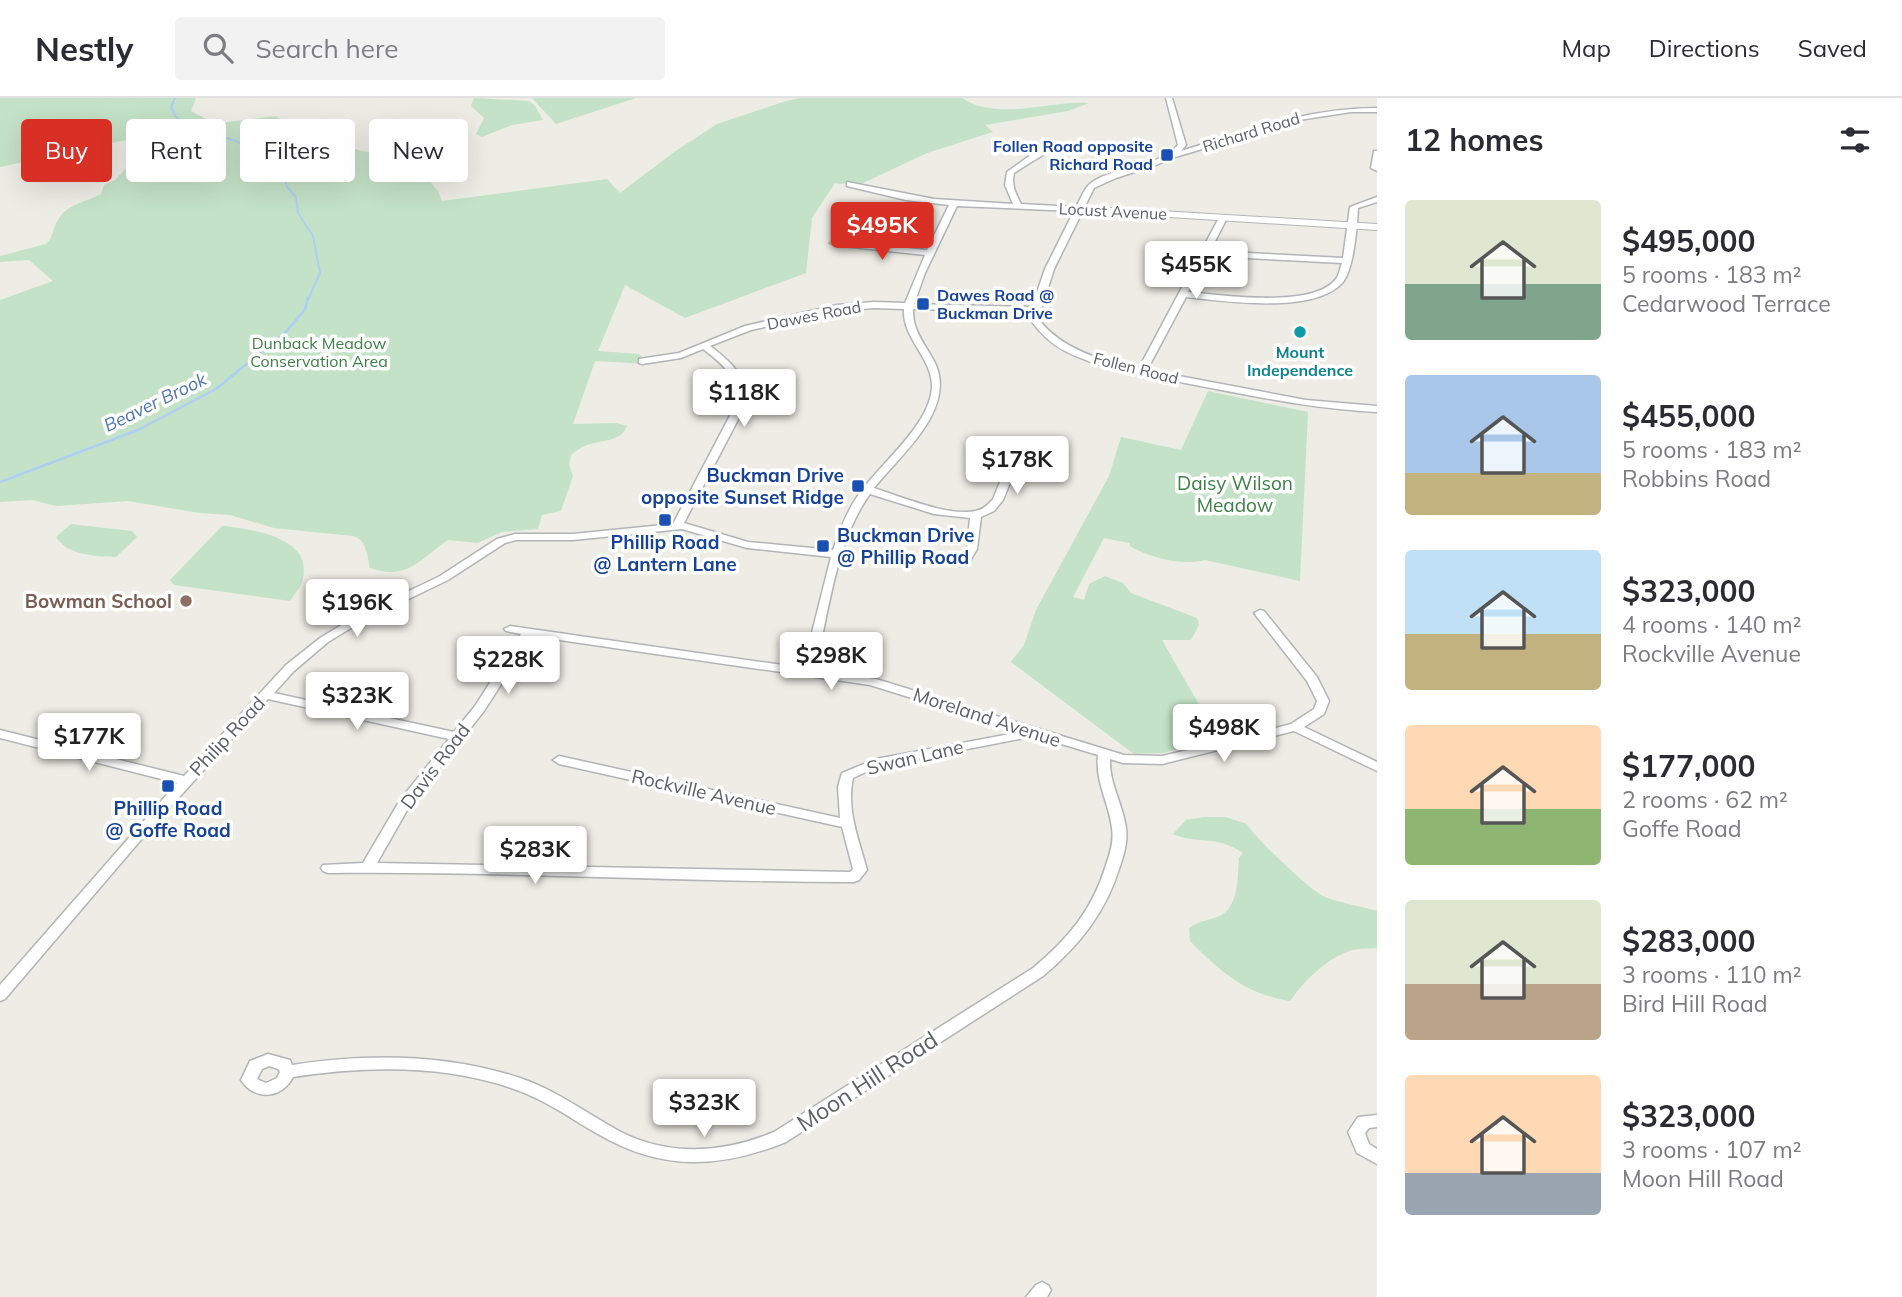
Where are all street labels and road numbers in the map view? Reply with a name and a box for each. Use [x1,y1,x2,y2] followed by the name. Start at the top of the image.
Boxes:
[1200,108,1302,156] street label: Richard Road
[1058,198,1168,224] street label: Locust Avenue
[765,296,863,334] street label: Dawes Road
[1091,348,1181,388] street label: Follen Road
[910,682,1064,752] street label: Moreland Avenue
[184,691,270,781] street label: Philip Road
[395,718,475,814] street label: Davis Road
[864,734,966,780] street label: Swan Lane
[629,764,779,820] street label: Rockville Avenue
[791,1025,943,1137] street label: Moon Hill Road

